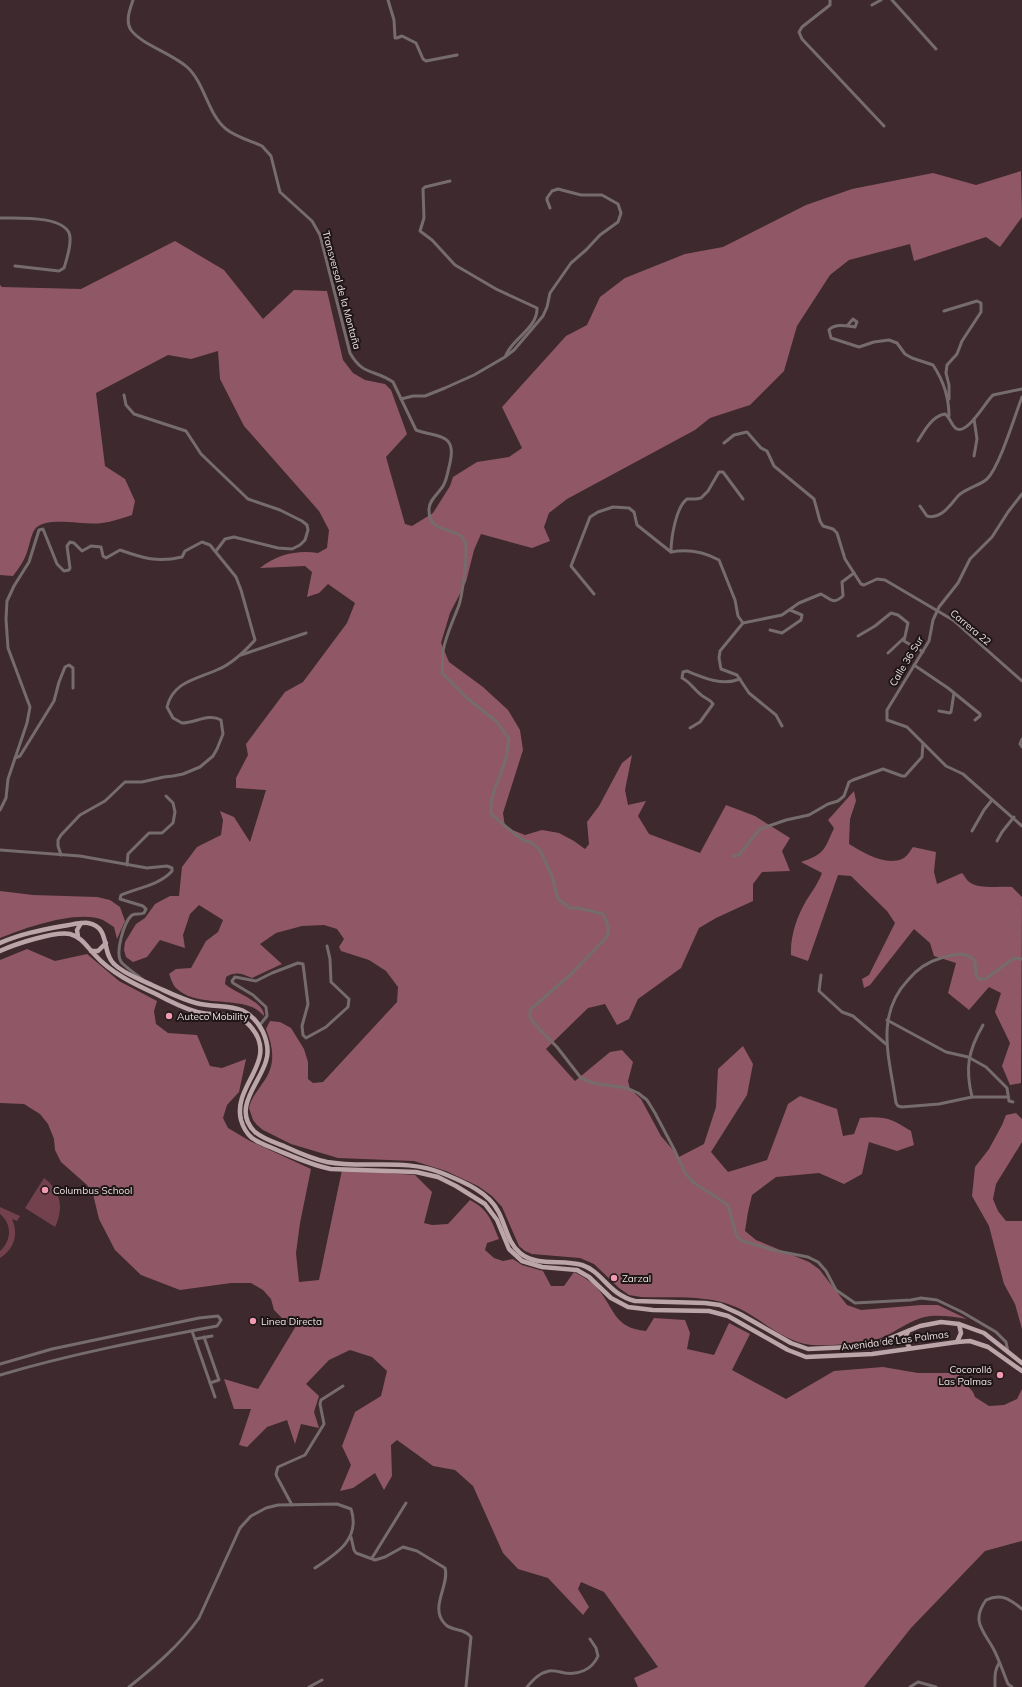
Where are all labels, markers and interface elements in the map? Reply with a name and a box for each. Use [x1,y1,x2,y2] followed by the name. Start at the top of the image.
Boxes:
[319,229,364,351] street label: Transversal de la Montaña
[948,606,994,648] street label: Carrera 22
[887,634,927,688] street label: Calle 36 Sur
[177,1010,249,1023] place label: Auteco Mobility
[164,1011,174,1021] marker: Auteco Mobility
[53,1184,132,1197] place label: Columbus School
[40,1185,50,1195] marker: Columbus School
[622,1272,651,1285] place label: Zarzal
[609,1273,619,1283] marker: Zarzal
[261,1315,322,1328] place label: Linea Directa
[248,1316,258,1326] marker: Linea Directa
[841,1327,950,1354] street label: Avenida de Las Palmas
[939,1363,992,1388] place label: Cocorolló Las Palmas
[995,1370,1005,1380] marker: Cocorolló Las Palmas

